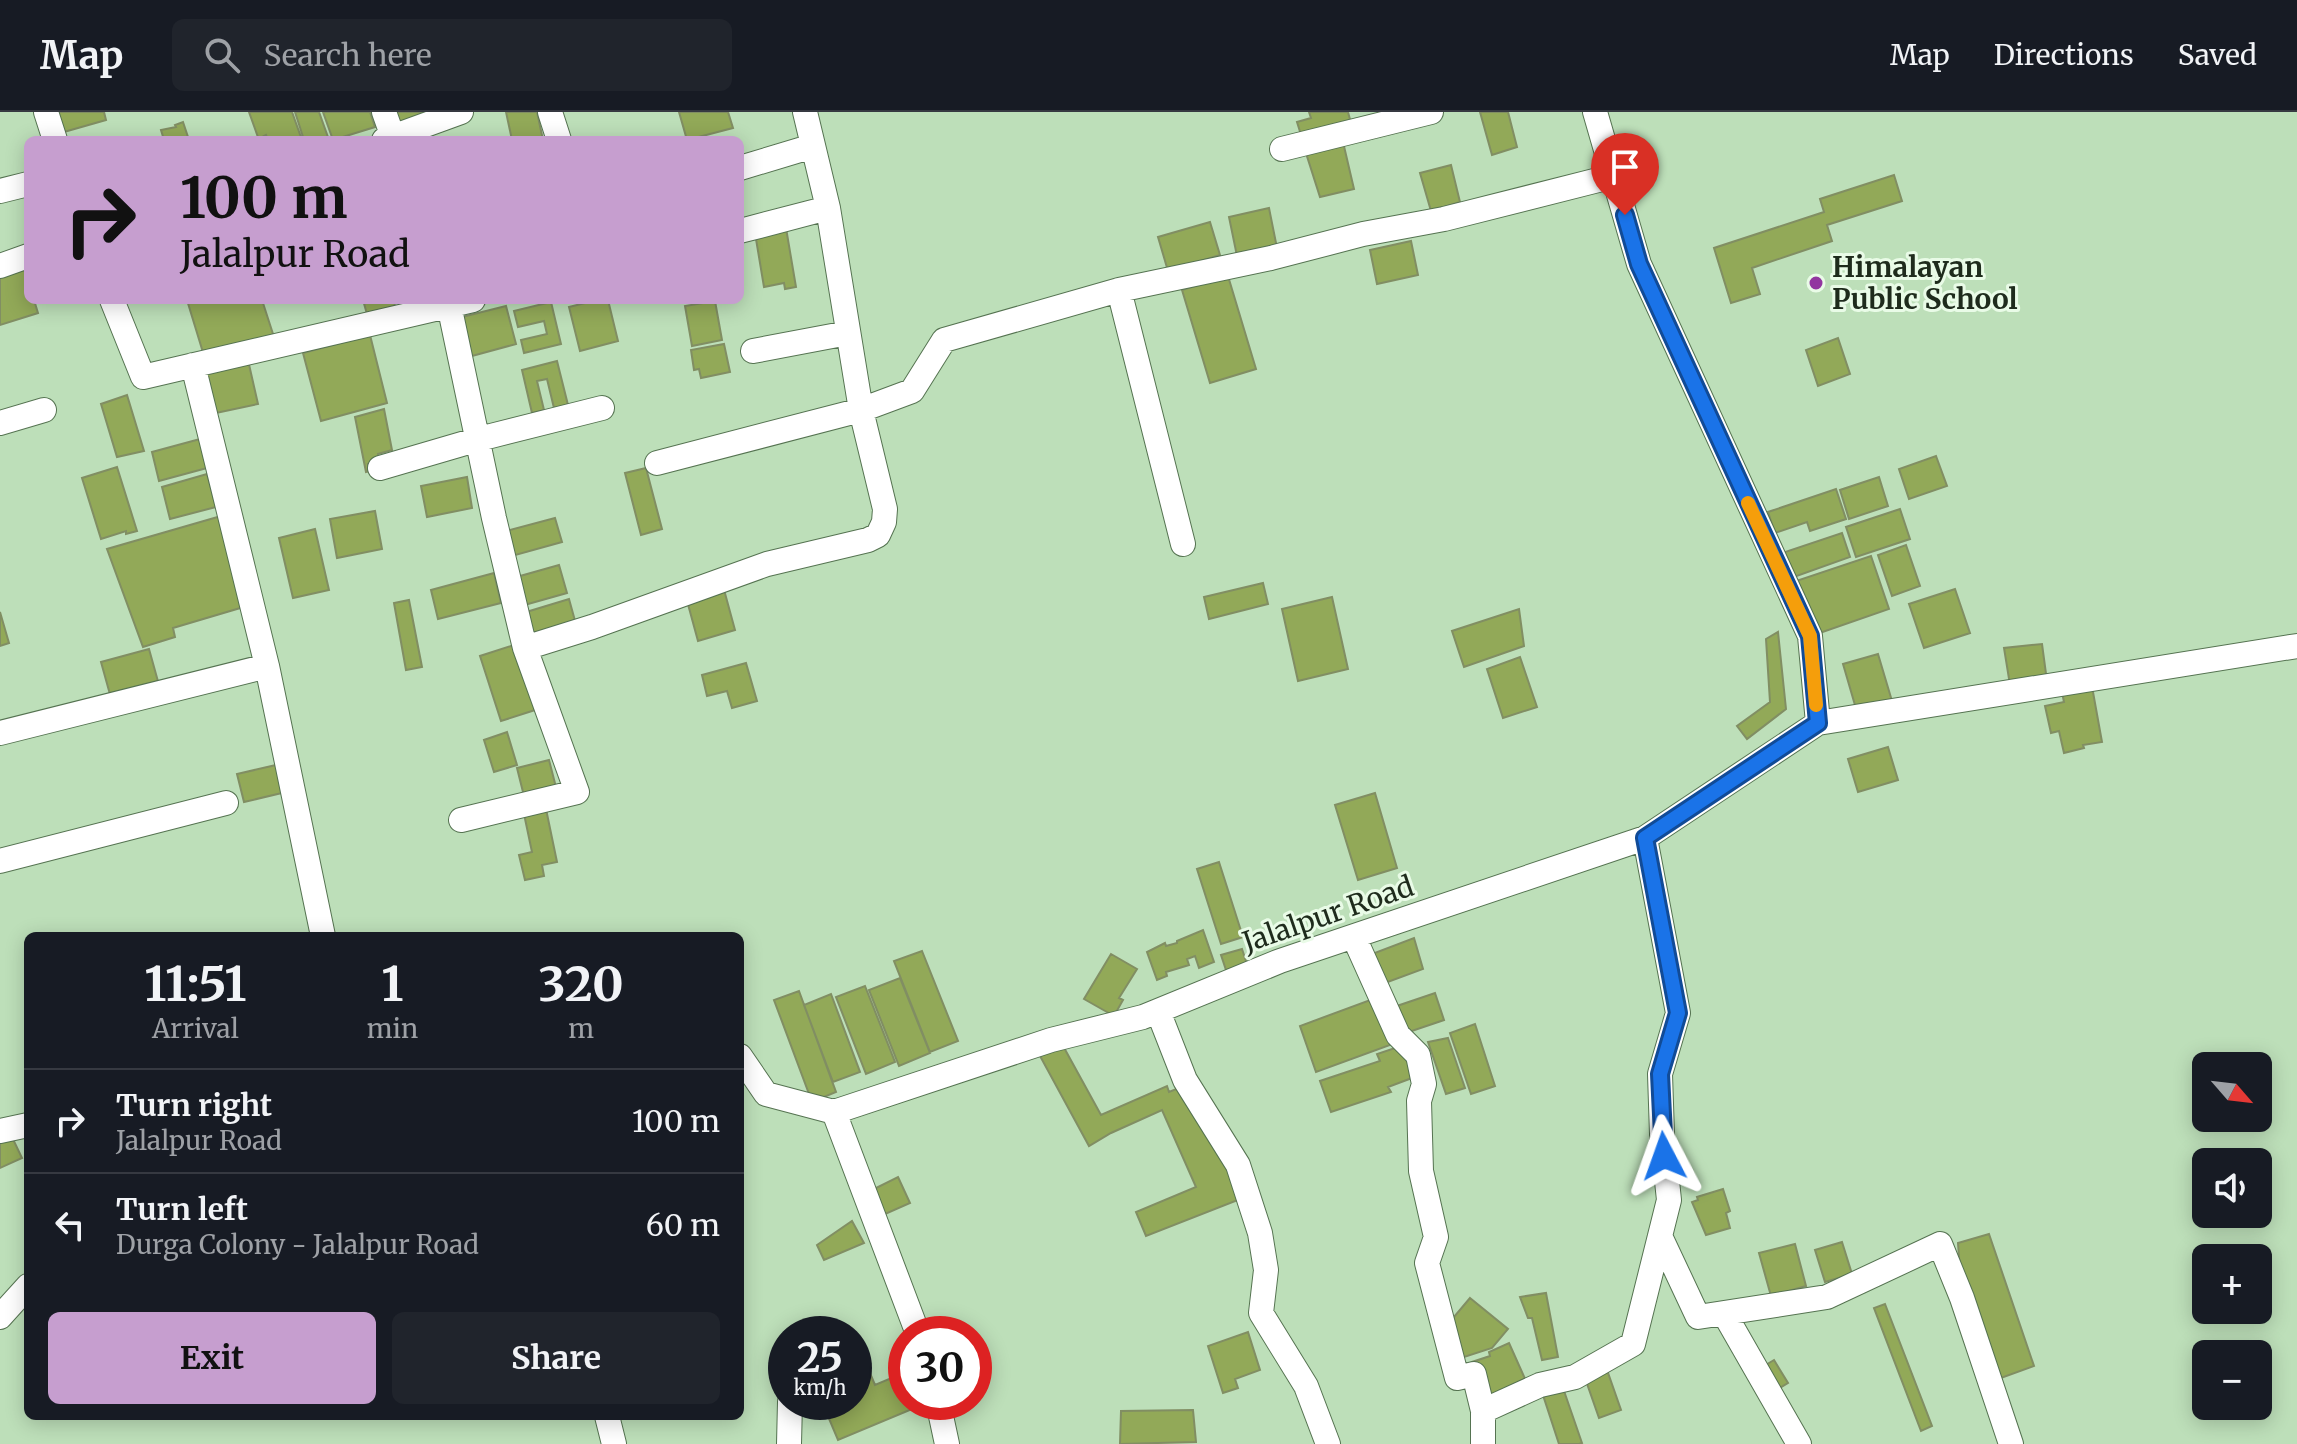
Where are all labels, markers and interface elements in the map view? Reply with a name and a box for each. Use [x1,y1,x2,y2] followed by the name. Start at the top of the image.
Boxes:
[172,19,732,91] search box
[40,32,124,79] text: Map
[200,33,244,77] icon: search
[264,36,432,74] text: Search here
[1890,37,1950,73] text: Map
[1994,37,2134,73] text: Directions
[2178,37,2257,73] text: Saved
[1591,133,1659,215] pin
[1603,145,1647,189] icon: arrive
[180,163,348,233] text: 100 m
[48,168,152,272] icon: right
[180,232,410,277] text: Jalalpur Road
[1832,249,2018,317] place label: Himalayan Public School
[1807,274,1825,292] marker: Himalayan Public School
[1237,868,1418,960] street label: Jalalpur Road
[144,954,247,1014] text: 11:51
[381,954,404,1014] text: 1
[538,954,624,1014] text: 320
[152,1012,239,1045] text: Arrival
[367,1012,418,1045] text: min
[568,1012,594,1045] text: m
[2192,1052,2272,1132] north arrow
[2192,1052,2272,1420] map controls
[116,1086,272,1124] text: Turn right
[48,1099,92,1143] icon: right
[632,1102,720,1140] text: 100 m
[1622,1114,1706,1198] position arrow
[116,1124,282,1157] text: Jalalpur Road
[2192,1148,2272,1228] button: sound
[116,1190,248,1228] text: Turn left
[48,1203,92,1247] icon: left
[646,1206,720,1244] text: 60 m
[116,1228,479,1261] text: Durga Colony - Jalalpur Road
[2192,1244,2272,1324] button: +
[48,1312,376,1404] button: Exit
[392,1312,720,1404] button: Share
[888,1316,992,1420] speed limit sign: 30
[797,1333,843,1383] text: 25
[2192,1340,2272,1420] button: −
[794,1375,846,1400] text: km/h

